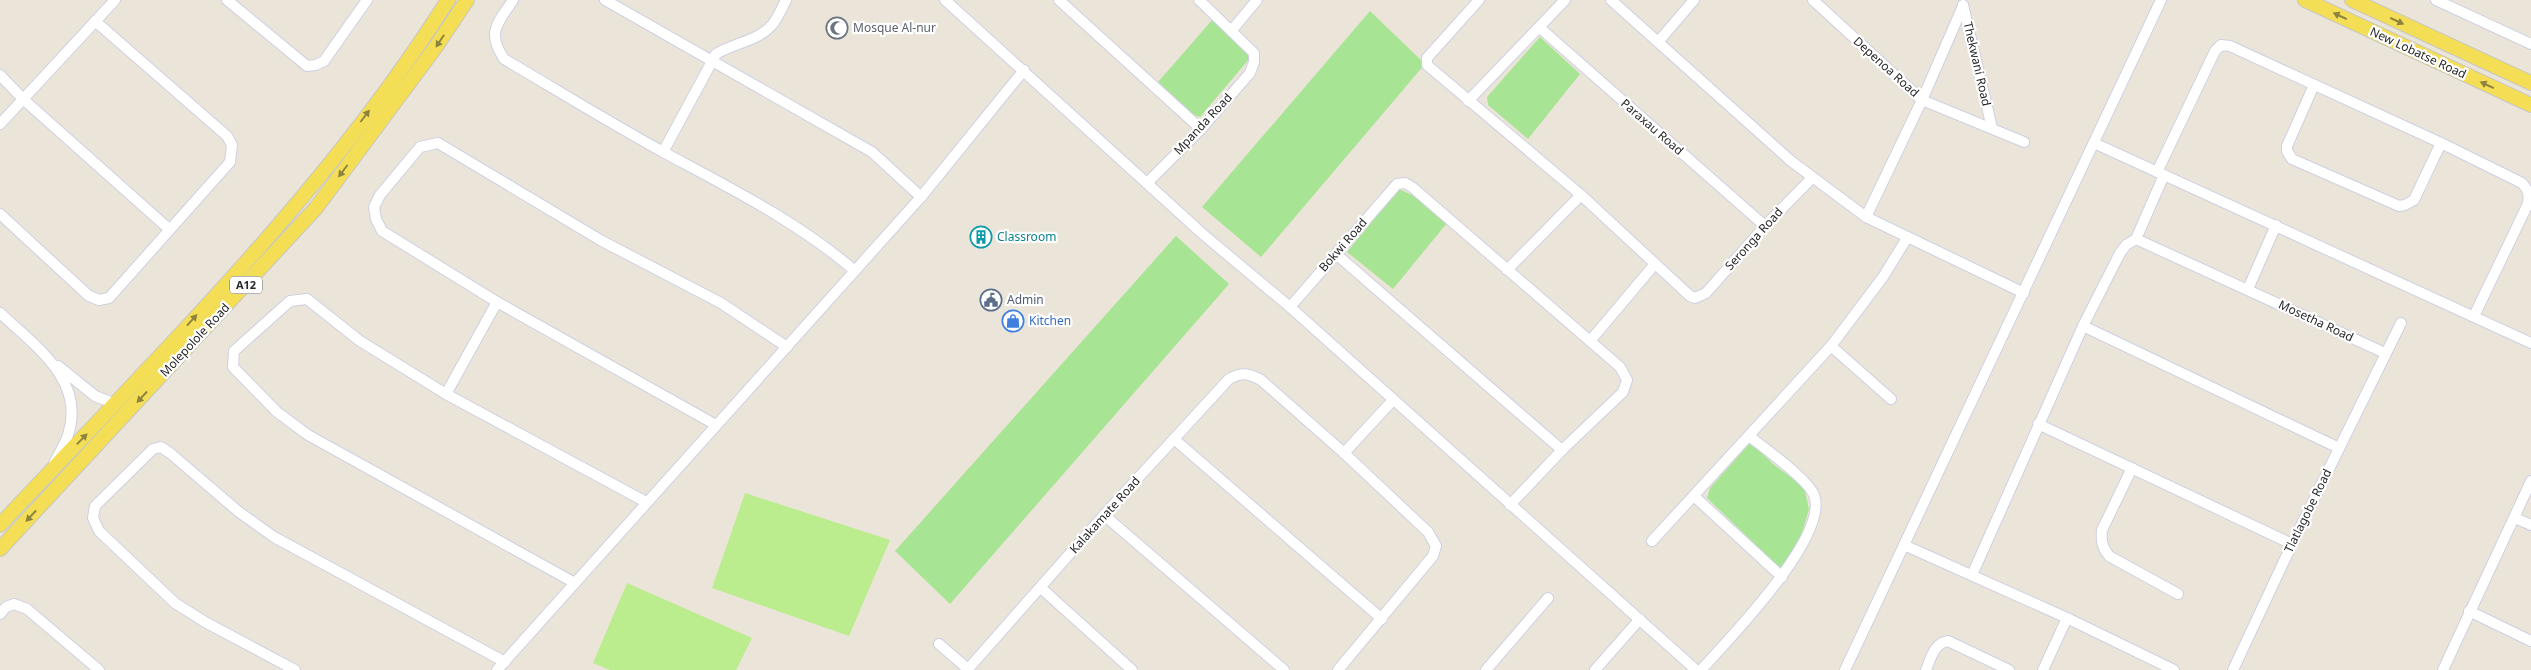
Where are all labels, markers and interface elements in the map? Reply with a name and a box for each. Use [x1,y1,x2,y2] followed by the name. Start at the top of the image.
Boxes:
[2333,12,2347,20] one-way arrow
[825,16,849,40] mosque icon: Mosque Al-nur
[2390,17,2404,25] one-way arrow
[853,19,936,36] place label: Mosque Al-nur
[1960,20,1995,108] street label: Thekwani Road
[2367,23,2469,82] street label: New Lobatse Road
[1850,33,1923,101] street label: Depenoa Road
[435,34,445,47] one-way arrow
[2480,81,2494,89] one-way arrow
[1170,89,1236,158] street label: Mpanda Road
[1617,95,1687,159] street label: Paraxau Road
[360,109,370,123] one-way arrow
[338,164,348,178] one-way arrow
[1721,204,1786,274] street label: Seronga Road
[1315,214,1371,275] street label: Bokwi Road
[969,225,993,249] building icon: Classroom
[997,228,1056,245] place label: Classroom
[230,276,262,294] road number: A12
[979,288,1003,312] public building icon: Admin
[1007,291,1044,308] place label: Admin
[2276,296,2357,345] street label: Mosetha Road
[156,299,233,380] street label: Molepolole Road
[1001,309,1025,333] shop icon: Kitchen
[1029,312,1071,329] place label: Kitchen
[186,315,198,327] one-way arrow
[136,391,148,403] one-way arrow
[75,433,87,445] one-way arrow
[2280,466,2335,556] street label: Tlatlagobe Road
[1065,473,1144,557] street label: Kalakamate Road
[25,509,37,521] one-way arrow

